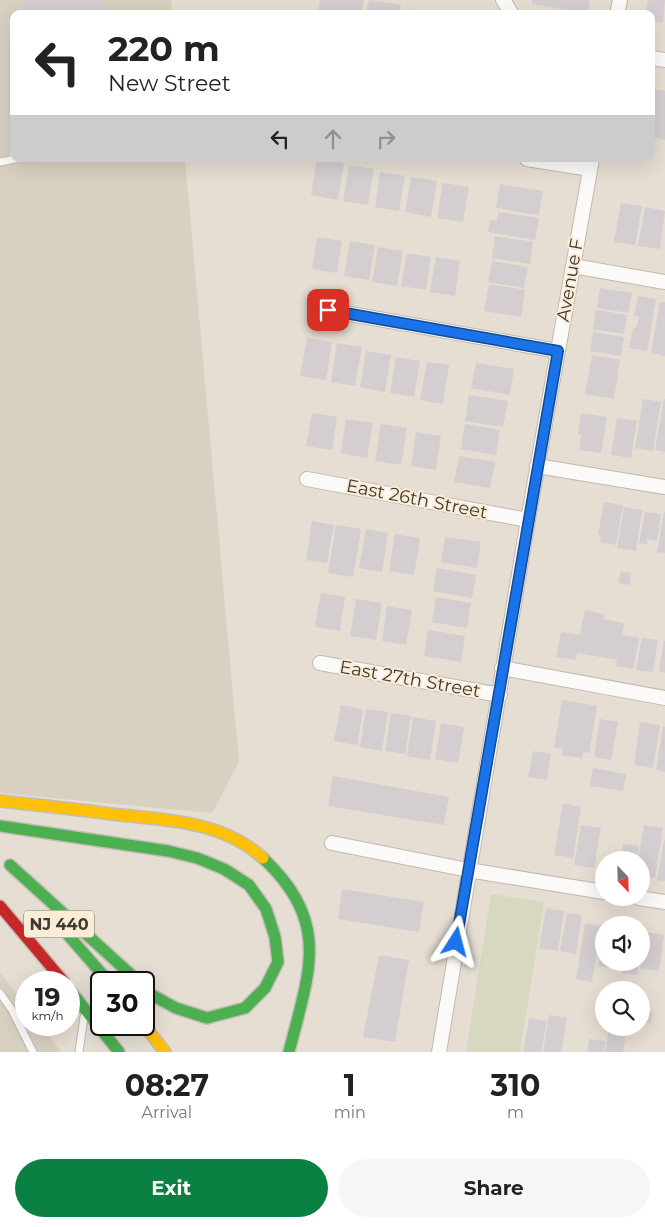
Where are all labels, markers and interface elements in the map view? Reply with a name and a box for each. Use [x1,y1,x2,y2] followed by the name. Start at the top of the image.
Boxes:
[108,27,220,70] text: 220 m
[25,30,90,95] icon: left
[108,70,231,97] text: New Street
[266,125,294,153] icon: left
[319,125,347,153] icon: ahead
[372,125,400,153] icon: right
[552,237,588,323] street label: Avenue F
[307,289,349,331] pin
[314,296,342,324] icon: arrive
[345,475,489,523] street label: East 26th Street
[338,656,482,702] street label: East 27th Street
[595,851,650,906] north arrow
[595,851,650,1036] map controls
[24,911,94,938] road number: NJ 440
[429,915,481,967] position arrow
[595,916,650,971] button: sound
[90,971,155,1036] speed limit sign: 30
[595,981,650,1036] button: search
[35,982,60,1012] text: 19
[31,1008,64,1023] text: km/h
[125,1067,209,1104] text: 08:27
[344,1067,356,1104] text: 1
[490,1067,540,1104] text: 310
[142,1103,192,1122] text: Arrival
[334,1103,366,1122] text: min
[507,1103,524,1122] text: m
[15,1159,328,1217] button: Exit
[338,1159,650,1217] button: Share

